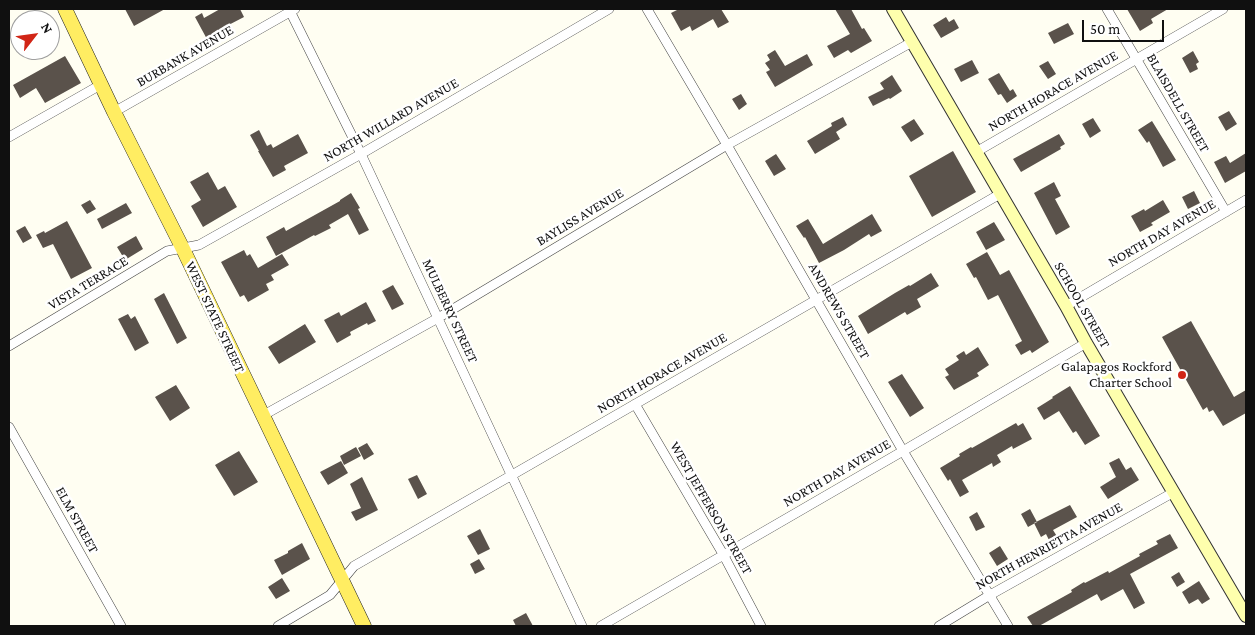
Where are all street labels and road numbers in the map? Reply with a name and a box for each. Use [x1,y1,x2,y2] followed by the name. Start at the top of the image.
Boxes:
[134,21,236,91] street label: BURBANK AVENUE
[985,47,1121,135] street label: NORTH HORACE AVENUE
[1143,50,1213,156] street label: BLAISDELL STREET
[320,74,462,166] street label: NORTH WILLARD AVENUE
[533,184,627,250] street label: BAYLISS AVENUE
[1105,195,1219,271] street label: NORTH DAY AVENUE
[45,252,131,314] street label: VISTA TERRACE
[419,256,481,366] street label: MULBERRY STREET
[182,259,248,375] street label: WEST STATE STREET
[1050,259,1114,351] street label: SCHOOL STREET
[805,260,873,362] street label: ANDREWS STREET
[594,329,730,417] street label: NORTH HORACE AVENUE
[780,435,894,511] street label: NORTH DAY AVENUE
[666,439,756,577] street label: WEST JEFFERSON STREET
[52,484,102,556] street label: ELM STREET
[973,499,1125,593] street label: NORTH HENRIETTA AVENUE

